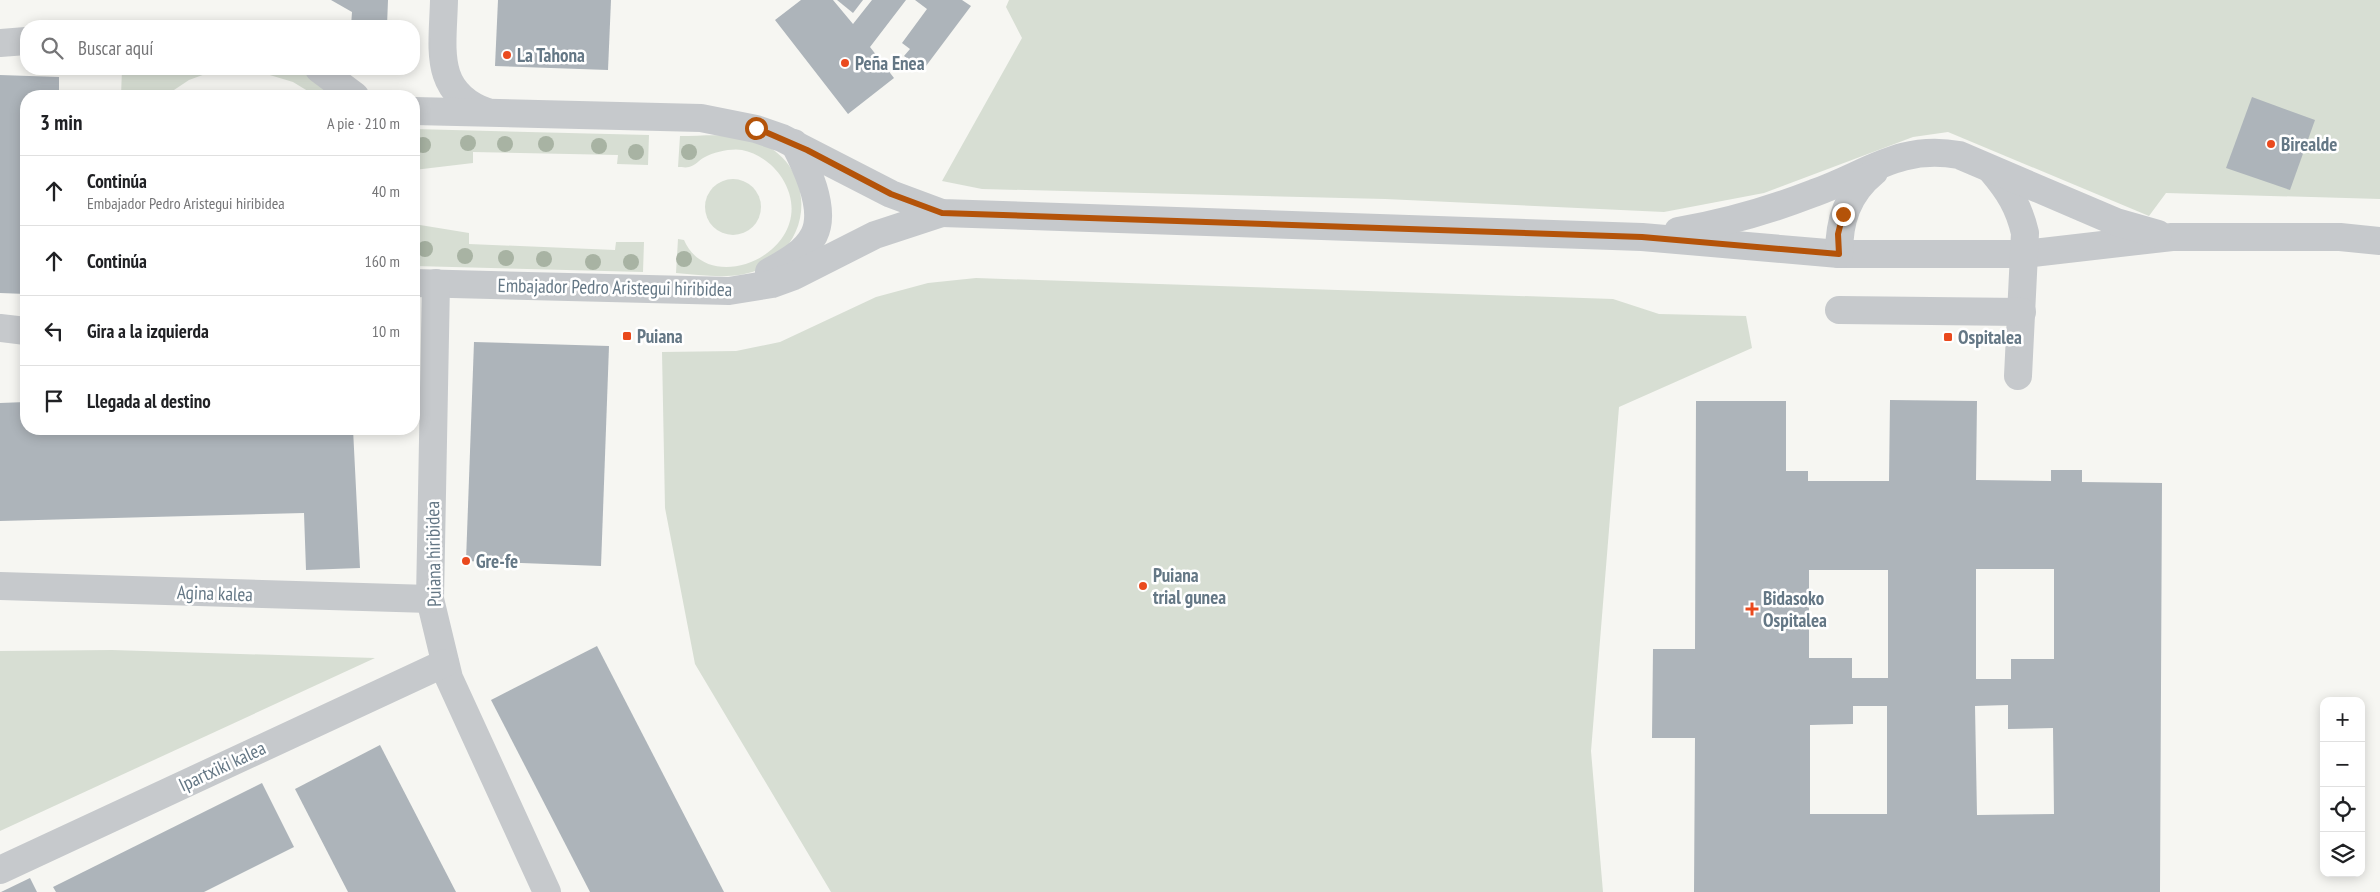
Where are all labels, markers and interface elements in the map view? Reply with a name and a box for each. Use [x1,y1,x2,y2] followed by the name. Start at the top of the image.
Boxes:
[20,20,420,75] search box
[38,34,66,62] icon: search
[78,36,153,60] text: Buscar aquí
[517,43,585,67] place label: La Tahona
[501,49,513,61] marker: La Tahona
[855,51,925,75] place label: Peña Enea
[839,57,851,69] marker: Peña Enea
[40,109,82,136] text: 3 min
[327,113,400,133] text: A pie · 210 m
[745,117,768,140] route start
[2281,132,2337,156] place label: Birealde
[2265,138,2277,150] marker: Birealde
[87,169,147,193] text: Continúa
[40,177,68,205] icon: ahead
[372,181,400,201] text: 40 m
[87,193,285,213] text: Embajador Pedro Aristegui hiribidea
[1832,203,1855,226] route end
[40,247,68,275] icon: ahead
[87,249,147,273] text: Continúa
[365,251,400,271] text: 160 m
[497,273,733,301] street label: Embajador Pedro Aristegui hiribidea
[40,317,68,345] icon: left
[87,319,209,343] text: Gira a la izquierda
[372,321,400,341] text: 10 m
[637,324,683,348] place label: Puiana
[1958,325,2022,349] place label: Ospitalea
[621,330,633,342] marker: Puiana
[1942,331,1954,343] marker: Ospitalea
[40,387,68,415] icon: arrive
[87,389,211,413] text: Llegada al destino
[420,501,446,607] street label: Puiana hiribidea
[476,549,518,573] place label: Gre-fe
[460,555,472,567] marker: Gre-fe
[1153,563,1226,609] place label: Puiana trial gunea
[177,580,253,606] street label: Agina kalea
[1137,580,1149,592] marker: Puiana trial gunea
[1763,586,1827,632] place label: Bidasoko Ospitalea
[1745,602,1759,616] marker: Bidasoko Ospitalea
[2320,697,2365,877] map controls
[2320,697,2365,742] button: +
[175,735,269,797] street label: Ipartxiki kalea
[2320,742,2365,787] button: −
[2320,787,2365,832] button: locate
[2320,832,2365,877] button: layers

